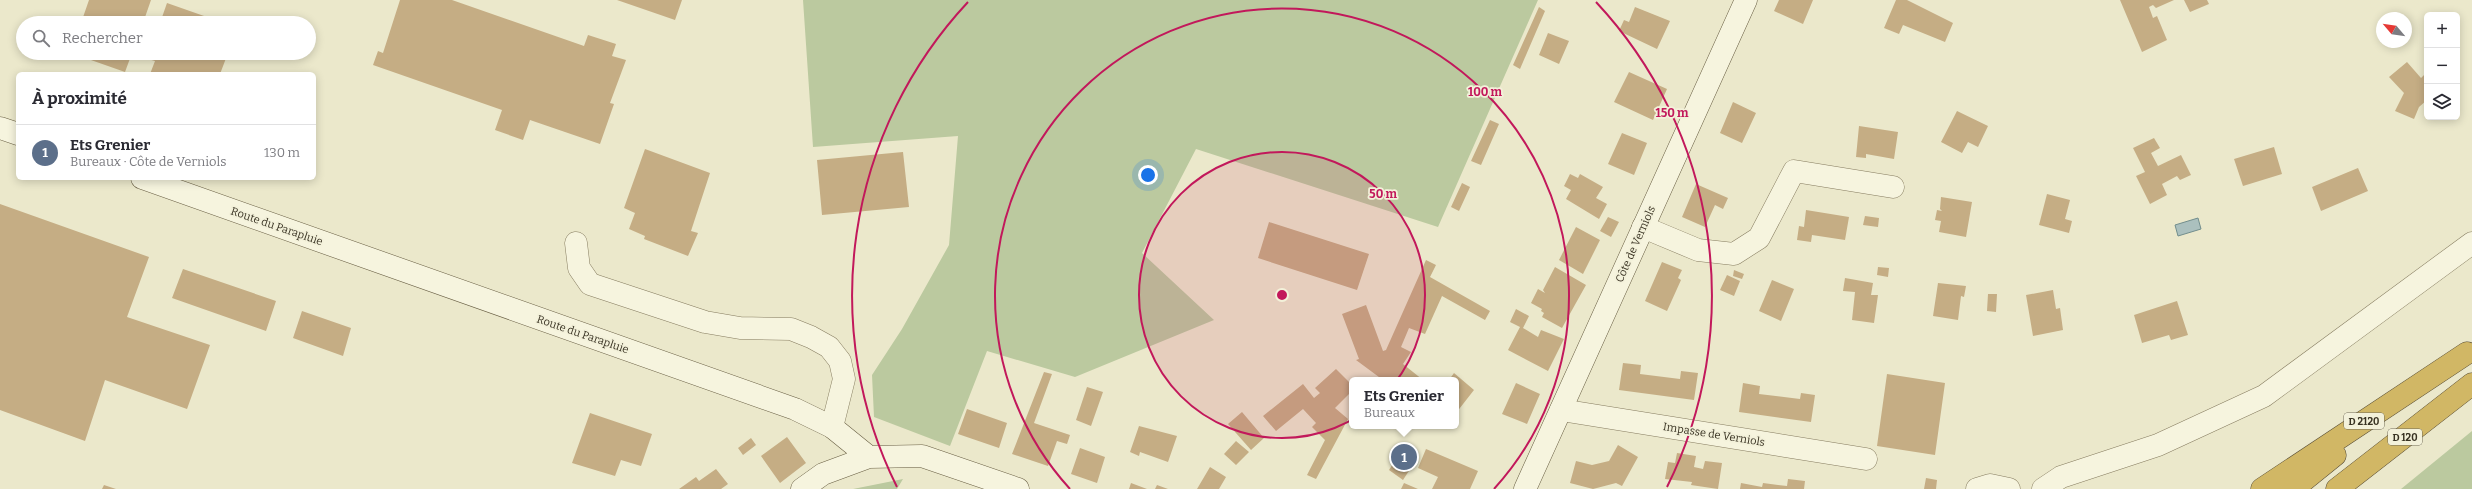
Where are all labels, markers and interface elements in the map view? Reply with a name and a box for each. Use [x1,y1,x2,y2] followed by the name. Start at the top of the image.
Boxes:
[2376,12,2412,48] north arrow
[2424,12,2460,120] map controls
[2424,12,2460,48] button: +
[16,16,316,60] search box
[30,27,52,49] icon: search
[62,29,143,47] text: Rechercher
[2424,48,2460,84] button: −
[2424,84,2460,120] button: layers
[1468,85,1503,99] text: 100 m
[32,88,127,109] text: À proximité
[1656,106,1689,120] text: 150 m
[70,136,150,154] text: Ets Grenier
[42,145,48,160] text: 1
[264,145,300,160] text: 130 m
[70,154,226,169] text: Bureaux · Côte de Verniols
[1138,165,1158,185] your location
[1369,187,1397,201] text: 50 m
[1613,204,1658,285] street label: Côte de Verniols
[229,205,325,248] street label: Route du Parapluie
[1275,288,1289,302] centre of rings
[535,313,631,356] street label: Route du Parapluie
[1349,377,1459,429] popup
[1364,387,1444,405] text: Ets Grenier
[1364,405,1415,420] text: Bureaux
[2344,413,2384,429] road number: D 2120
[1662,420,1766,449] street label: Impasse de Verniols
[2388,429,2422,445] road number: D 120
[1391,442,1417,472] pin: 1

